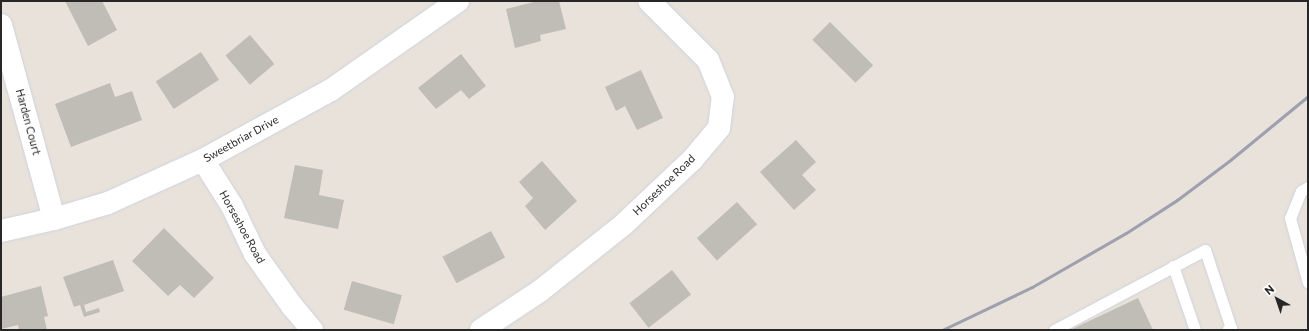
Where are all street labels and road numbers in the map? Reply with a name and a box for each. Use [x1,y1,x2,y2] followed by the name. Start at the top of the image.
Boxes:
[13,87,43,157] street label: Harden Court
[201,113,281,165] street label: Sweetbriar Drive
[630,152,698,218] street label: Horseshoe Road
[217,188,267,266] street label: Horseshoe Road

